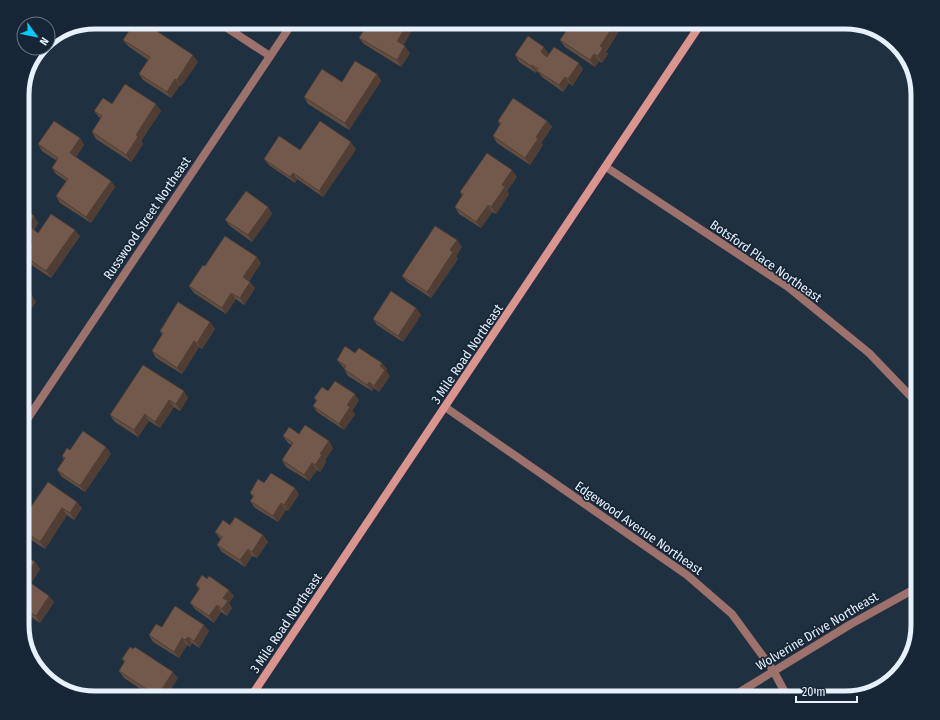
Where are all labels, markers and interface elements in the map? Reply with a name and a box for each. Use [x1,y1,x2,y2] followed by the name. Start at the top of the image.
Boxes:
[16,16,56,56] north arrow
[37,35,51,47] text: N
[100,153,194,282] street label: Russwood Street Northeast
[707,217,825,306] street label: Botsford Place Northeast
[428,301,506,407] street label: 3 Mile Road Northeast
[572,478,706,578] street label: Edgewood Avenue Northeast
[247,570,325,676] street label: 3 Mile Road Northeast
[753,588,881,673] street label: Wolverine Drive Northeast
[796,678,857,704] scale bar
[802,685,826,699] text: 20 m

